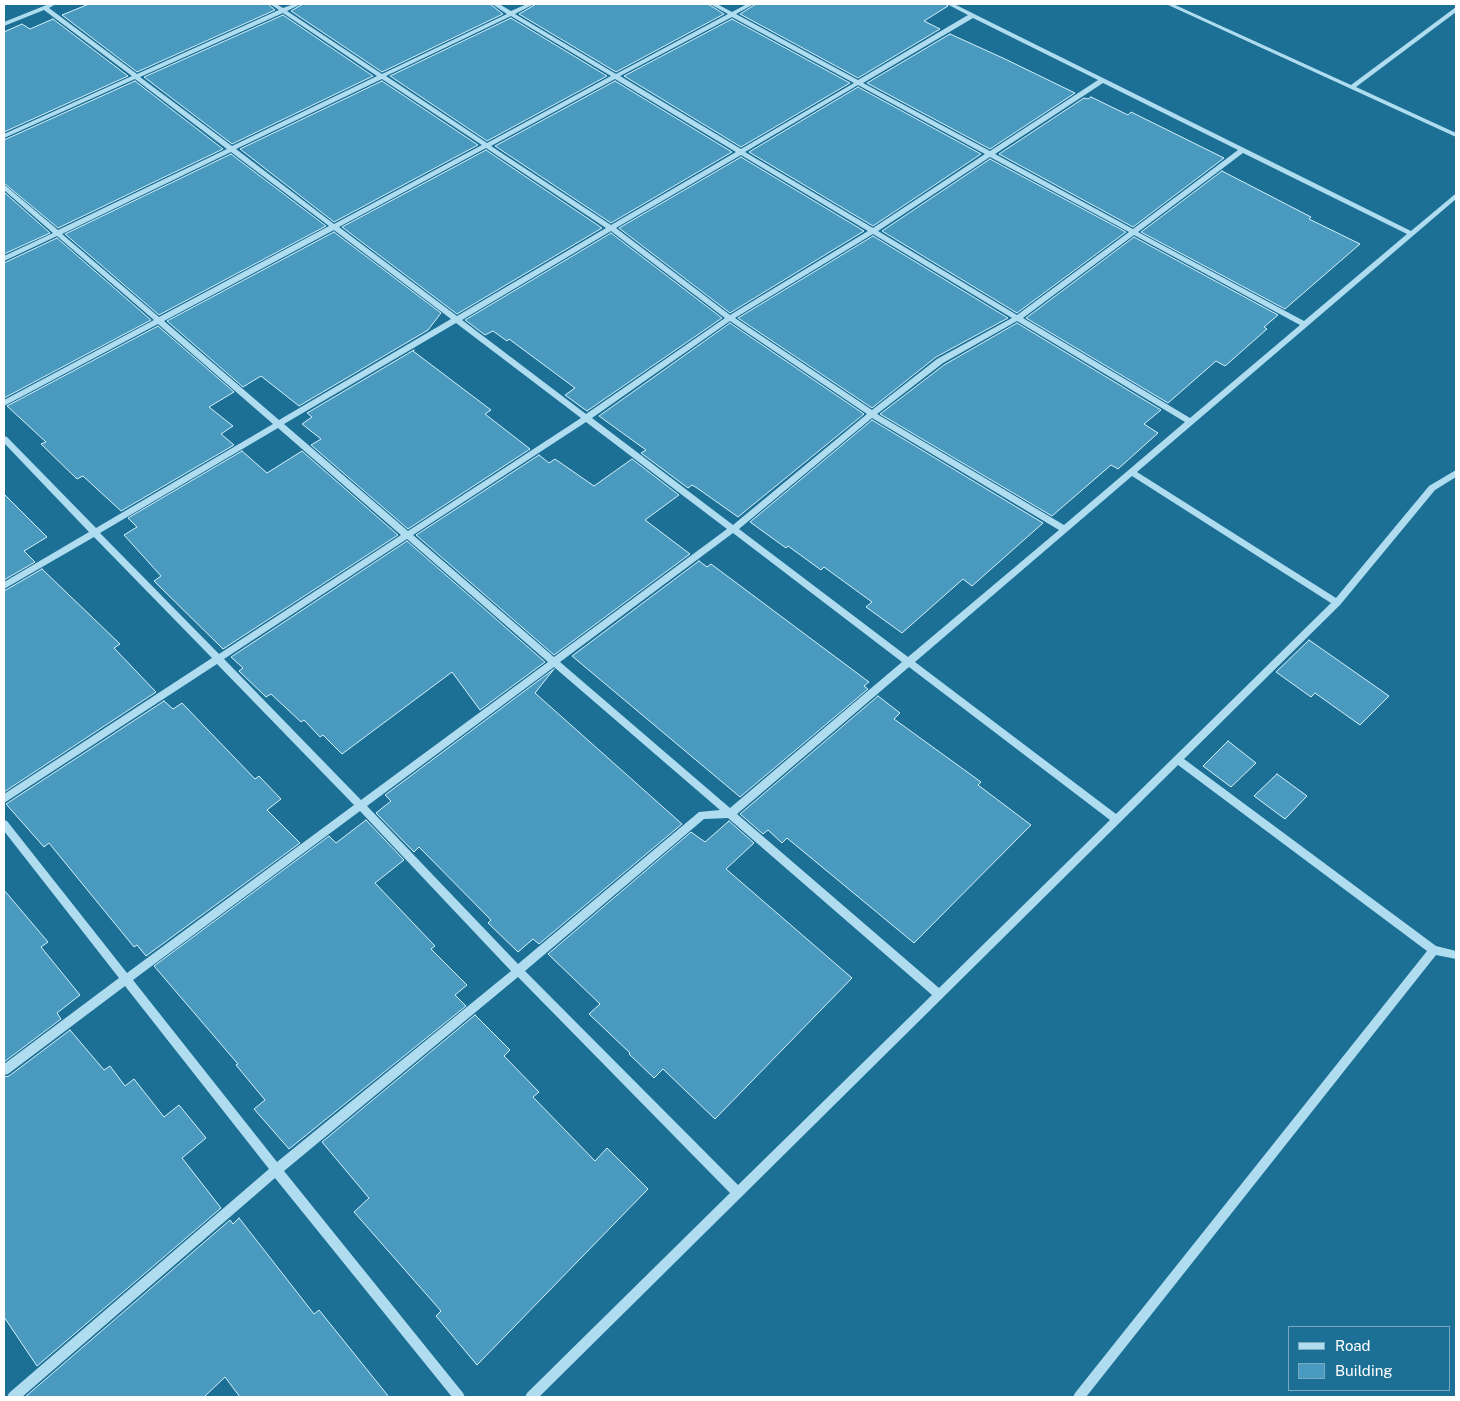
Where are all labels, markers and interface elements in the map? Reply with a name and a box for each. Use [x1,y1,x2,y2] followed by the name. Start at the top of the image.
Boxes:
[1288,1326,1450,1391] legend
[1335,1337,1371,1354] text: Road
[1335,1362,1393,1379] text: Building

